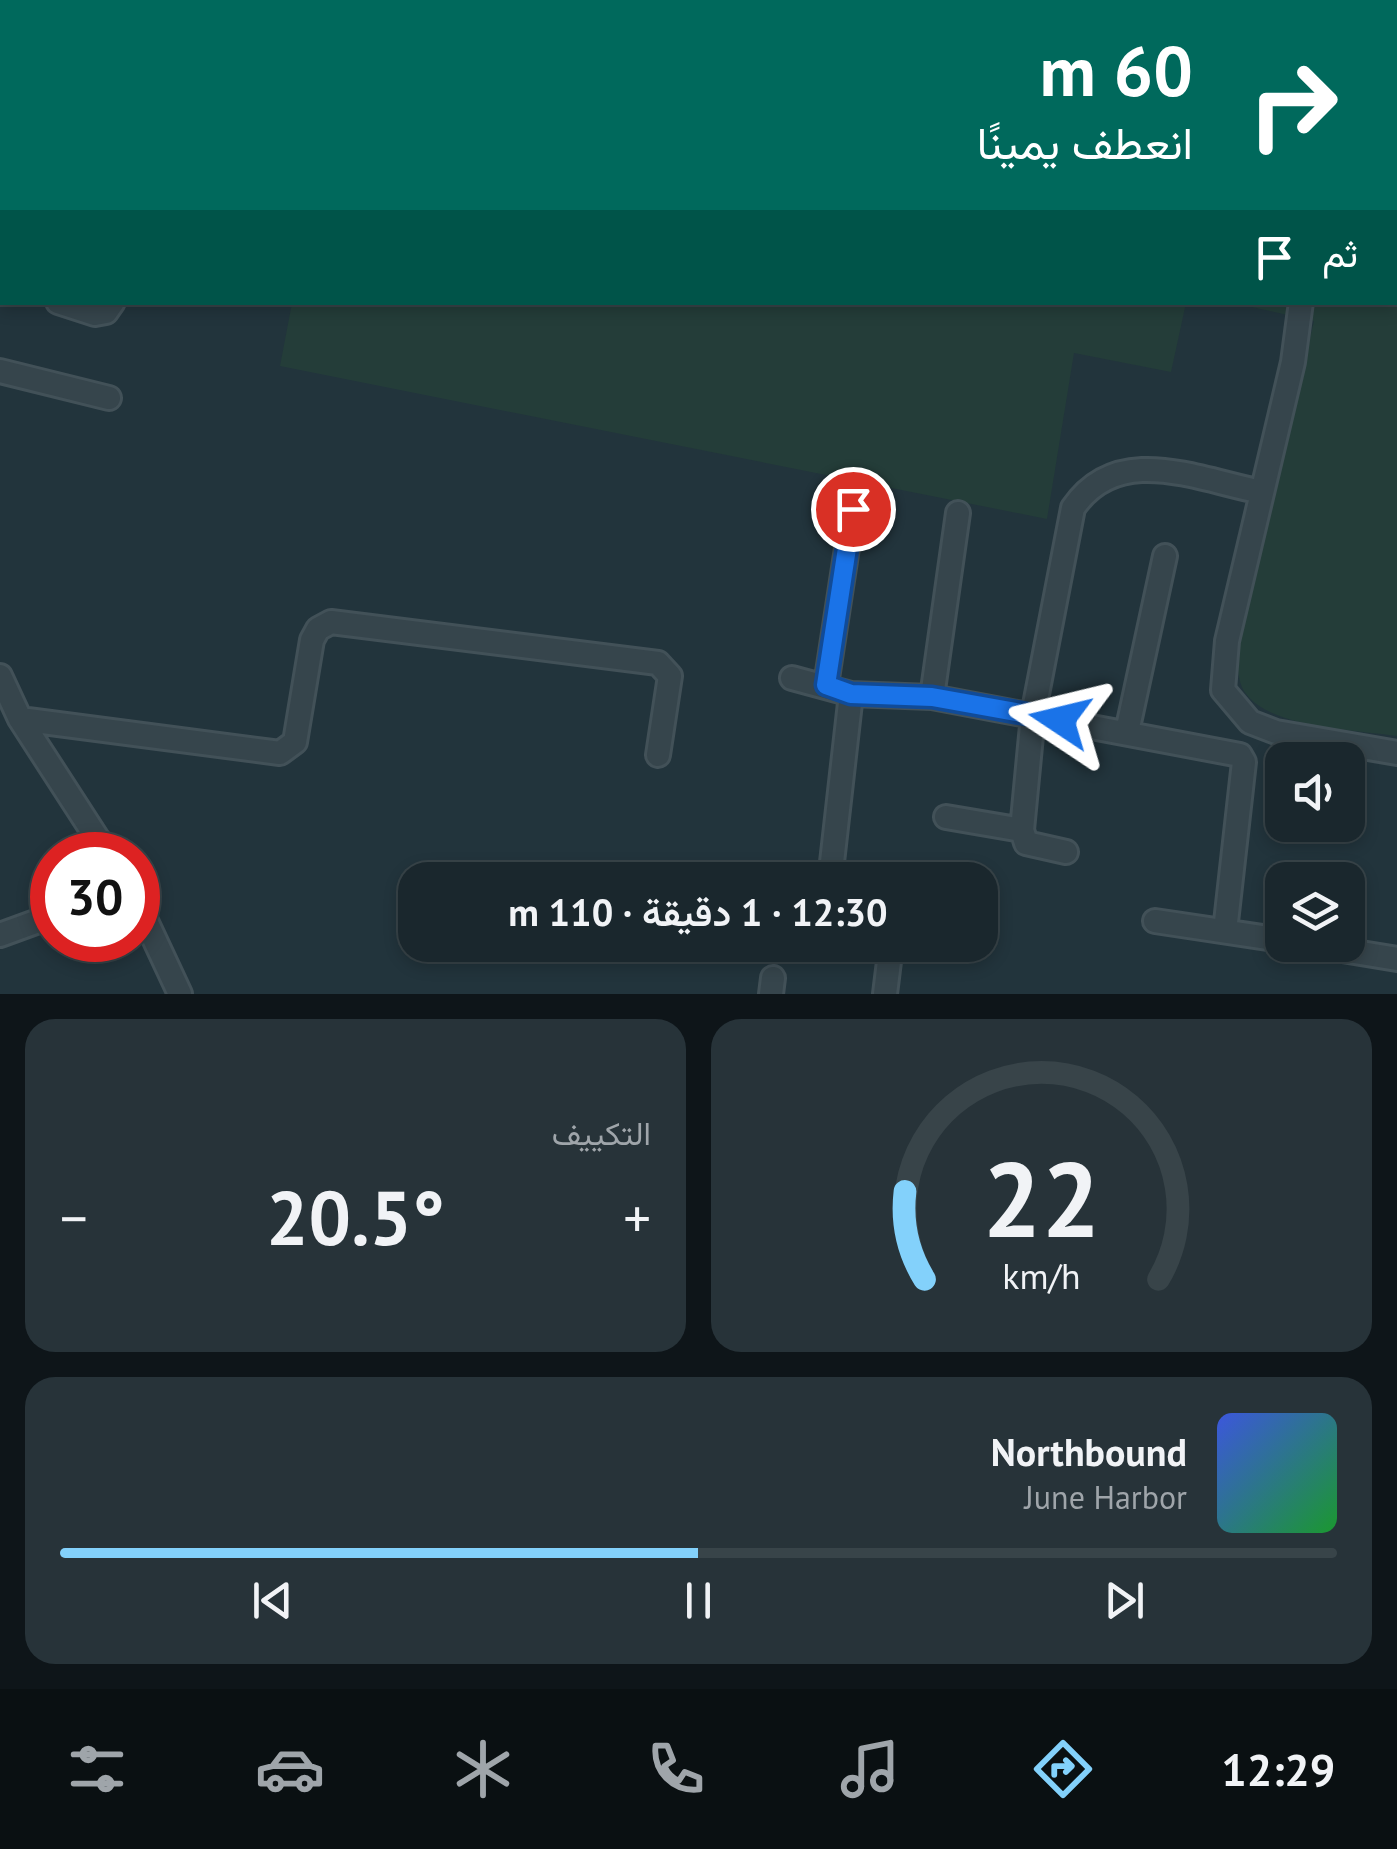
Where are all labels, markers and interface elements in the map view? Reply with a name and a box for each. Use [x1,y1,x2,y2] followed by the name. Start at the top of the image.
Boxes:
[1040,25,1193,115] text: 60 m
[1228,40,1358,170] icon: right
[977,113,1193,171] text: انعطف يمينًا
[1322,228,1358,277] text: ثم
[1247,230,1302,285] icon: arrive
[811,467,896,552] pin
[826,482,881,537] icon: arrive
[1008,668,1112,772] position arrow
[1265,742,1365,962] map controls
[1265,742,1365,842] button: sound
[30,832,160,962] speed limit sign: 30
[1265,862,1365,962] button: layers
[508,887,888,936] text: 12:30 · 1 دقيقة · 110 m
[552,1112,651,1154] text: التكييف
[983,1131,1100,1266] text: 22
[266,1169,445,1266] text: 20.5°
[60,1182,88,1253] text: −
[623,1182,651,1253] text: +
[1002,1253,1081,1299] text: km/h
[991,1427,1187,1476] text: Northbound
[1025,1476,1187,1518] text: June Harbor
[245,1573,300,1628] icon: previous
[671,1573,726,1628] icon: pause
[1097,1573,1152,1628] icon: next
[62,1734,132,1804] icon: filters
[255,1734,325,1804] icon: car
[448,1734,518,1804] icon: climate
[641,1734,711,1804] icon: phone
[835,1734,905,1804] icon: music
[1028,1734,1098,1804] icon: directions
[1221,1740,1335,1798] text: 12:29

